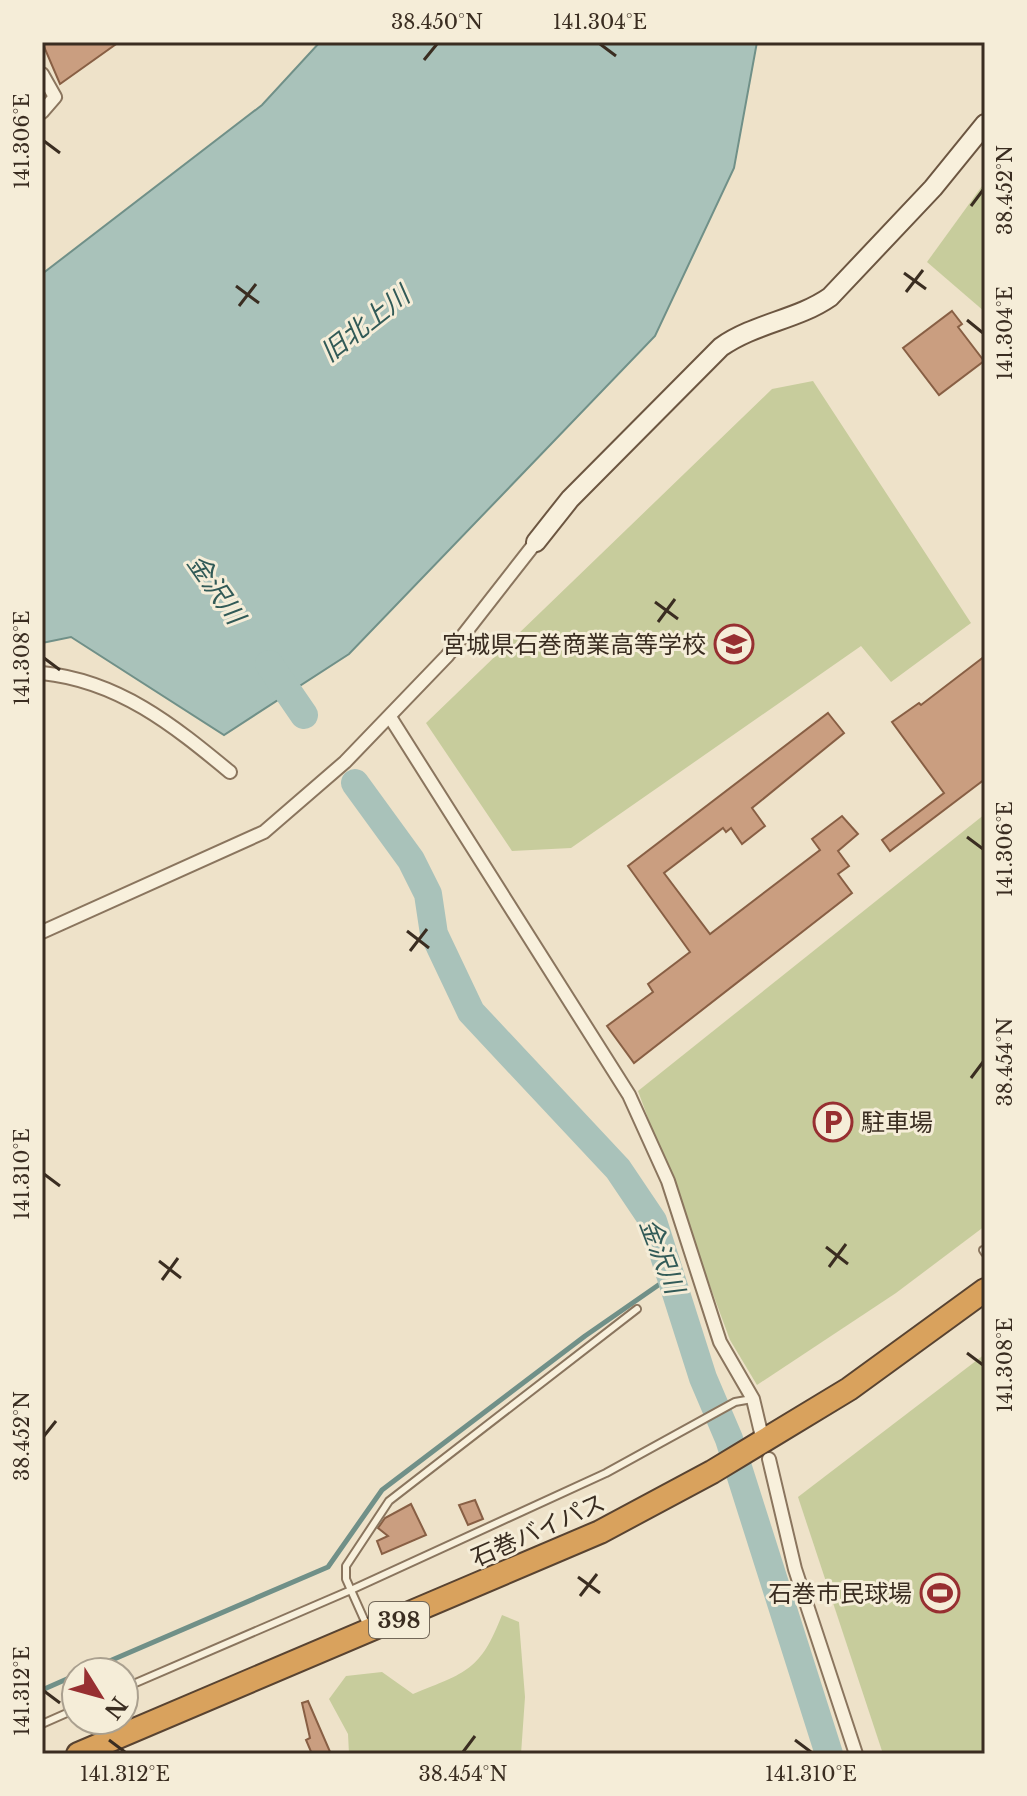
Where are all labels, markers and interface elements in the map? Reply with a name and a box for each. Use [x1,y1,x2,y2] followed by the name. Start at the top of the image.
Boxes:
[391,10,483,34] text: 38.450°N
[553,10,647,34] text: 141.304°E
[10,93,34,189] text: 141.306°E
[993,145,1017,235] text: 38.452°N
[314,278,418,369] water label: 旧北上川
[993,286,1017,380] text: 141.304°E
[181,548,253,633] water label: 金沢川
[10,611,34,706] text: 141.308°E
[713,623,755,665] school or university icon: 宮城県石巻商業高等学校
[442,630,706,659] place label: 宮城県石巻商業高等学校
[993,801,1017,897] text: 141.306°E
[993,1017,1017,1107] text: 38.454°N
[812,1101,854,1143] parking icon: 駐車場
[861,1108,933,1137] place label: 駐車場
[10,1128,34,1220] text: 141.310°E
[633,1214,692,1301] water label: 金沢川
[993,1318,1017,1413] text: 141.308°E
[10,1391,34,1481] text: 38.452°N
[467,1488,609,1572] street label: 石巻バイパス
[919,1572,961,1614] sports icon: 石巻市民球場
[768,1579,912,1608] place label: 石巻市民球場
[369,1602,429,1638] road number: 398
[10,1646,34,1736] text: 141.312°E
[60,1656,140,1736] north arrow
[98,1691,133,1724] text: N
[80,1762,170,1786] text: 141.312°E
[418,1762,508,1786] text: 38.454°N
[765,1762,857,1786] text: 141.310°E

